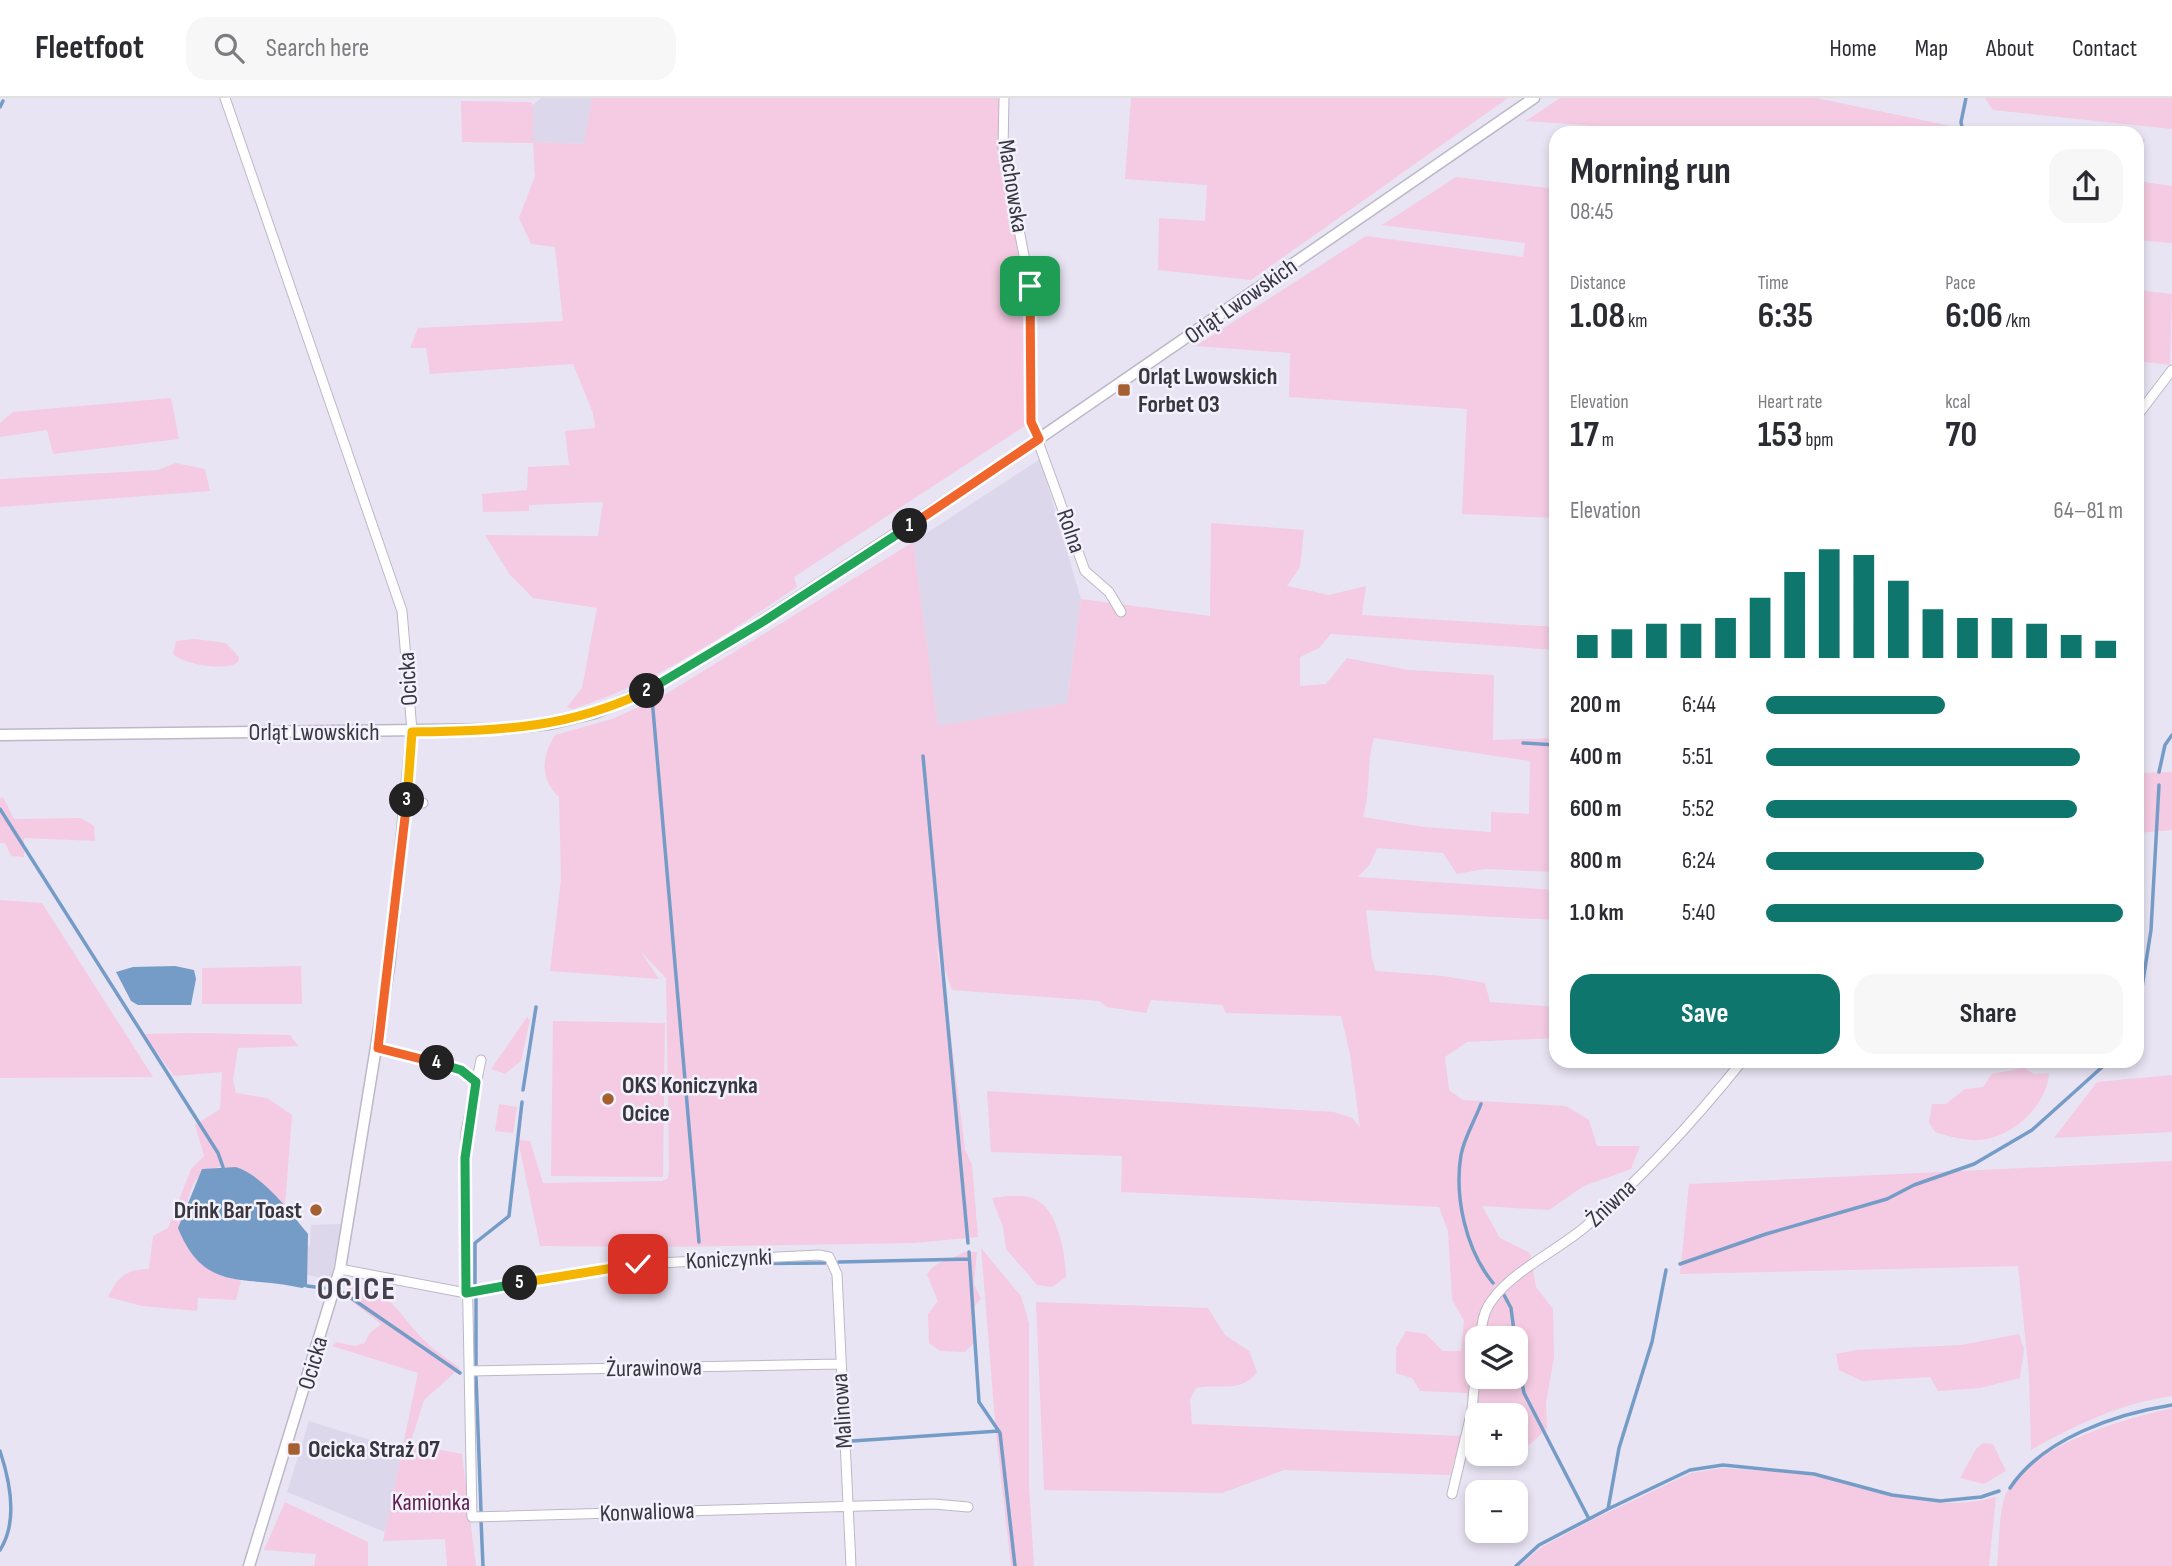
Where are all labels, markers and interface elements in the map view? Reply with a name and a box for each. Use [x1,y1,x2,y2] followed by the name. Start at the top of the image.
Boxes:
[186,17,676,80] search box
[35,28,144,68] text: Fleetfoot
[210,29,248,67] icon: search
[266,33,369,64] text: Search here
[1829,34,1877,63] text: Home
[1915,34,1948,63] text: Map
[1986,34,2034,63] text: About
[2072,34,2137,63] text: Contact
[991,137,1035,235] street label: Machowska
[1570,149,1731,194] text: Morning run
[2049,149,2123,223] button: share
[1570,198,1614,226] text: 08:45
[1179,252,1303,350] street label: Orląt Lwowskich
[1000,256,1060,316] pin
[1011,267,1049,305] icon: arrive
[1570,272,1626,295] text: Distance
[1758,272,1789,295] text: Time
[1945,272,1976,295] text: Pace
[1570,295,1625,338] text: 1.08
[1758,295,1813,338] text: 6:35
[1945,295,2003,338] text: 6:06
[1625,310,1647,333] text: km
[2003,310,2031,333] text: /km
[1138,362,1277,419] place label: Orląt Lwowskich Forbet 03
[1116,382,1132,398] marker: Orląt Lwowskich Forbet 03
[1570,391,1629,414] text: Elevation
[1758,391,1823,414] text: Heart rate
[1945,391,1970,414] text: kcal
[1570,414,1599,457] text: 17
[1758,414,1803,457] text: 153
[1945,414,1977,457] text: 70
[1599,429,1614,452] text: m
[1803,429,1833,452] text: bpm
[1570,497,1641,525] text: Elevation
[2054,497,2123,525] text: 64–81 m
[1050,505,1092,557] street label: Rolna
[892,508,928,544] pin: 1
[906,514,913,537] text: 1
[392,651,424,707] street label: Ocicka
[630,674,664,708] pin: 2
[642,679,651,702] text: 2
[1570,691,1621,719] text: 200 m
[1682,691,1716,719] text: 6:44
[249,718,379,747] street label: Orląt Lwowskich
[1570,743,1621,771] text: 400 m
[1682,743,1713,771] text: 5:51
[390,782,424,818] pin: 3
[402,788,411,811] text: 3
[1570,795,1622,823] text: 600 m
[1682,795,1714,823] text: 5:52
[1570,847,1622,875] text: 800 m
[1682,847,1715,875] text: 6:24
[1570,899,1624,927] text: 1.0 km
[1682,899,1715,927] text: 5:40
[1570,974,1840,1054] button: Save
[1854,974,2123,1054] button: Share
[420,1046,454,1080] pin: 4
[432,1051,441,1074] text: 4
[622,1071,758,1128] place label: OKS Koniczynka Ocice
[600,1091,616,1107] marker: OKS Koniczynka Ocice
[1580,1173,1642,1233] street label: Żniwna
[174,1196,302,1225] place label: Drink Bar Toast
[308,1202,324,1218] marker: Drink Bar Toast
[608,1234,668,1294] pin
[685,1242,773,1276] street label: Koniczynki
[619,1245,657,1283] icon: check
[503,1266,538,1300] pin: 5
[317,1270,397,1309] district label: OCICE
[515,1271,524,1294] text: 5
[1465,1326,1528,1543] map controls
[1465,1326,1528,1389] button: layers
[292,1333,334,1393] street label: Ocicka
[606,1353,702,1383] street label: Żurawinowa
[825,1372,859,1450] street label: Malinowa
[1465,1403,1528,1466] button: +
[308,1435,440,1464] place label: Ocicka Straż 07
[286,1441,302,1457] marker: Ocicka Straż 07
[1465,1480,1528,1543] button: −
[392,1488,470,1517] park label: Kamionka
[599,1496,695,1528] street label: Konwaliowa

